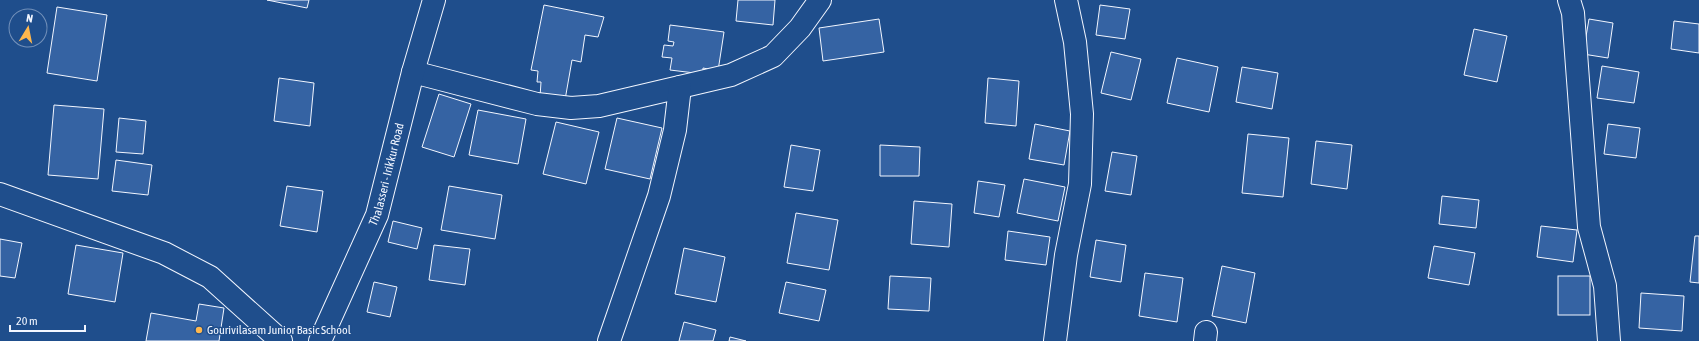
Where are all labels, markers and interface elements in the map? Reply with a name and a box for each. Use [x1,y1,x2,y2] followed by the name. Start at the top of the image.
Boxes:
[8,8,48,48] north arrow
[25,12,34,25] text: N
[366,122,407,228] street label: Thalasseri - Irikkur Road
[10,307,85,333] scale bar
[16,314,38,328] text: 20 m
[207,323,352,337] place label: Gourivilasam Junior Basic School
[194,325,204,335] marker: Gourivilasam Junior Basic School

